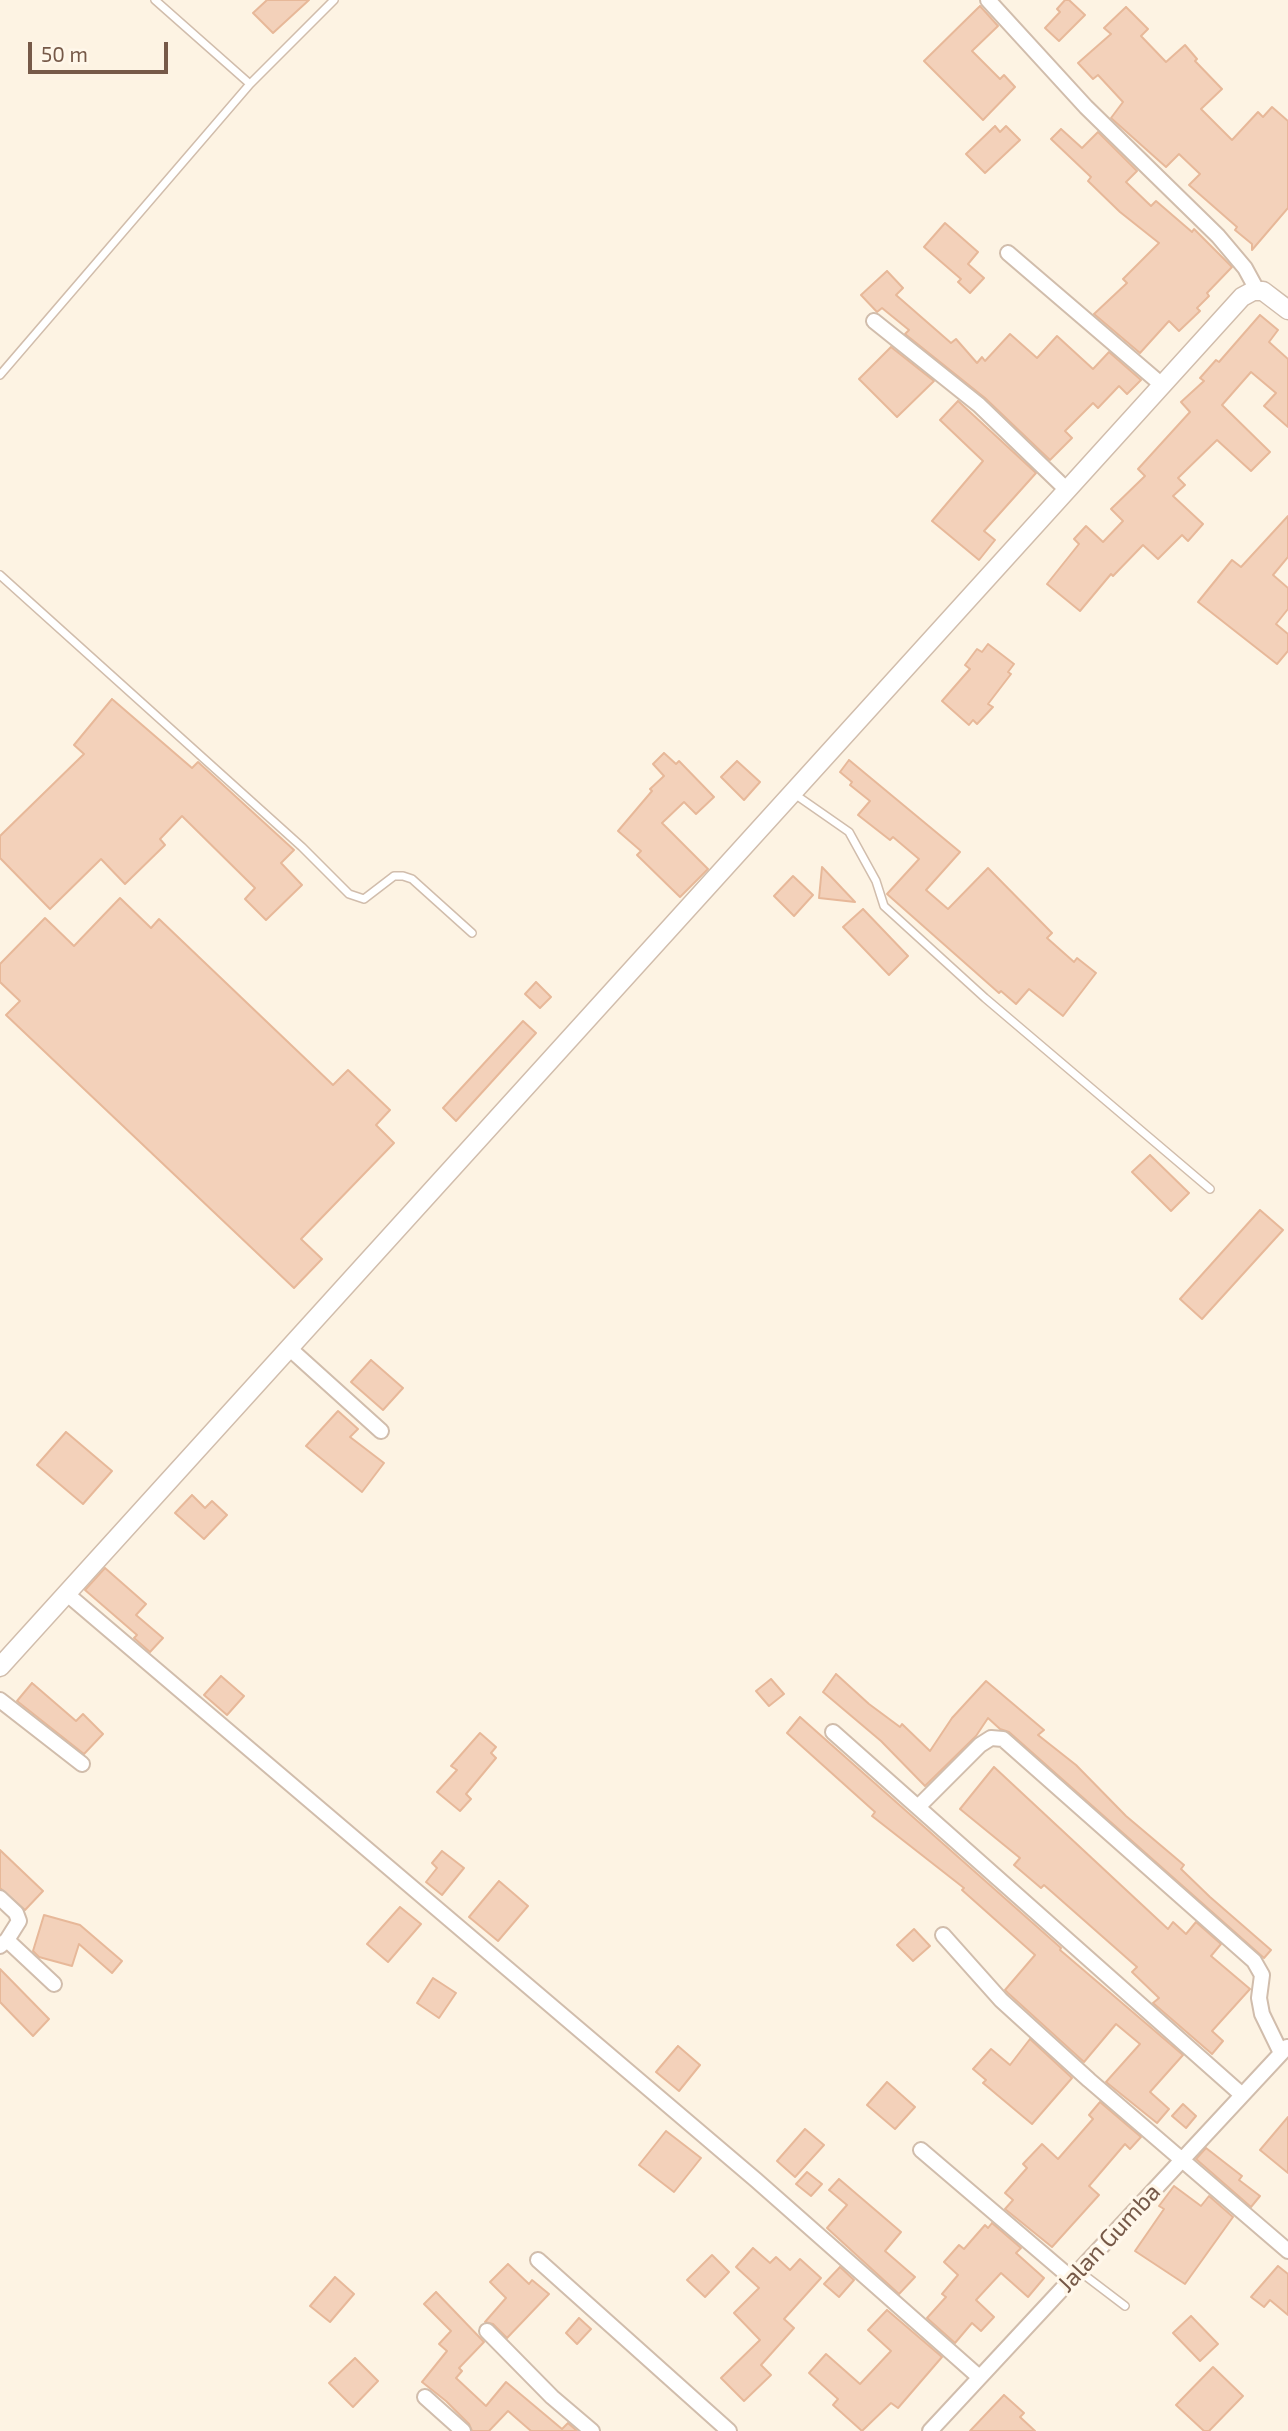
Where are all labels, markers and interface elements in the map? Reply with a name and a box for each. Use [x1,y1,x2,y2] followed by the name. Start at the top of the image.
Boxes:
[32,28,172,72] scale bar
[41,41,88,66] text: 50 m
[1052,2178,1166,2298] street label: Jalan Gumba

